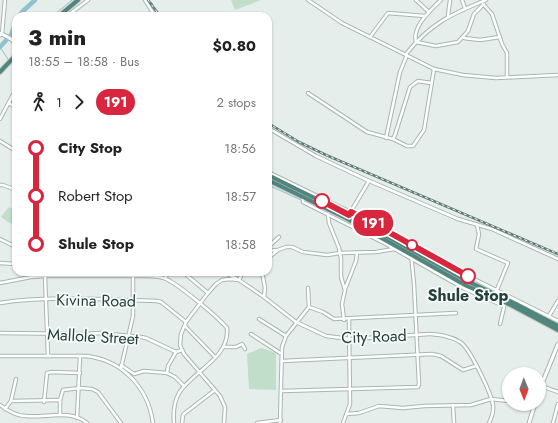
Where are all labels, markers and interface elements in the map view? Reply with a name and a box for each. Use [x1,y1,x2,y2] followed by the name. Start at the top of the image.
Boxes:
[28,21,86,53] text: 3 min
[213,35,256,57] text: $0.80
[28,52,139,71] text: 18:55 – 18:58 · Bus
[28,91,50,113] icon: walk
[68,91,90,113] icon: forward
[104,92,127,112] text: 191
[56,93,62,112] text: 1
[217,93,256,112] text: 2 stops
[58,137,122,159] text: City Stop
[224,139,256,158] text: 18:56
[58,185,133,207] text: Robert Stop
[225,187,256,206] text: 18:57
[314,193,330,209] unlabelled marker
[350,210,396,236] line badge: 191
[361,213,385,233] text: 191
[58,233,134,255] text: Shule Stop
[225,235,256,254] text: 18:58
[406,239,418,251] unlabelled marker
[460,268,476,284] marker: Shule Stop
[428,284,509,307] place label: Shule Stop
[56,288,136,313] street label: Kivina Road
[47,323,139,350] street label: Mallole Street
[341,324,407,349] street label: City Road
[502,367,546,411] north arrow
[502,367,546,411] map controls

